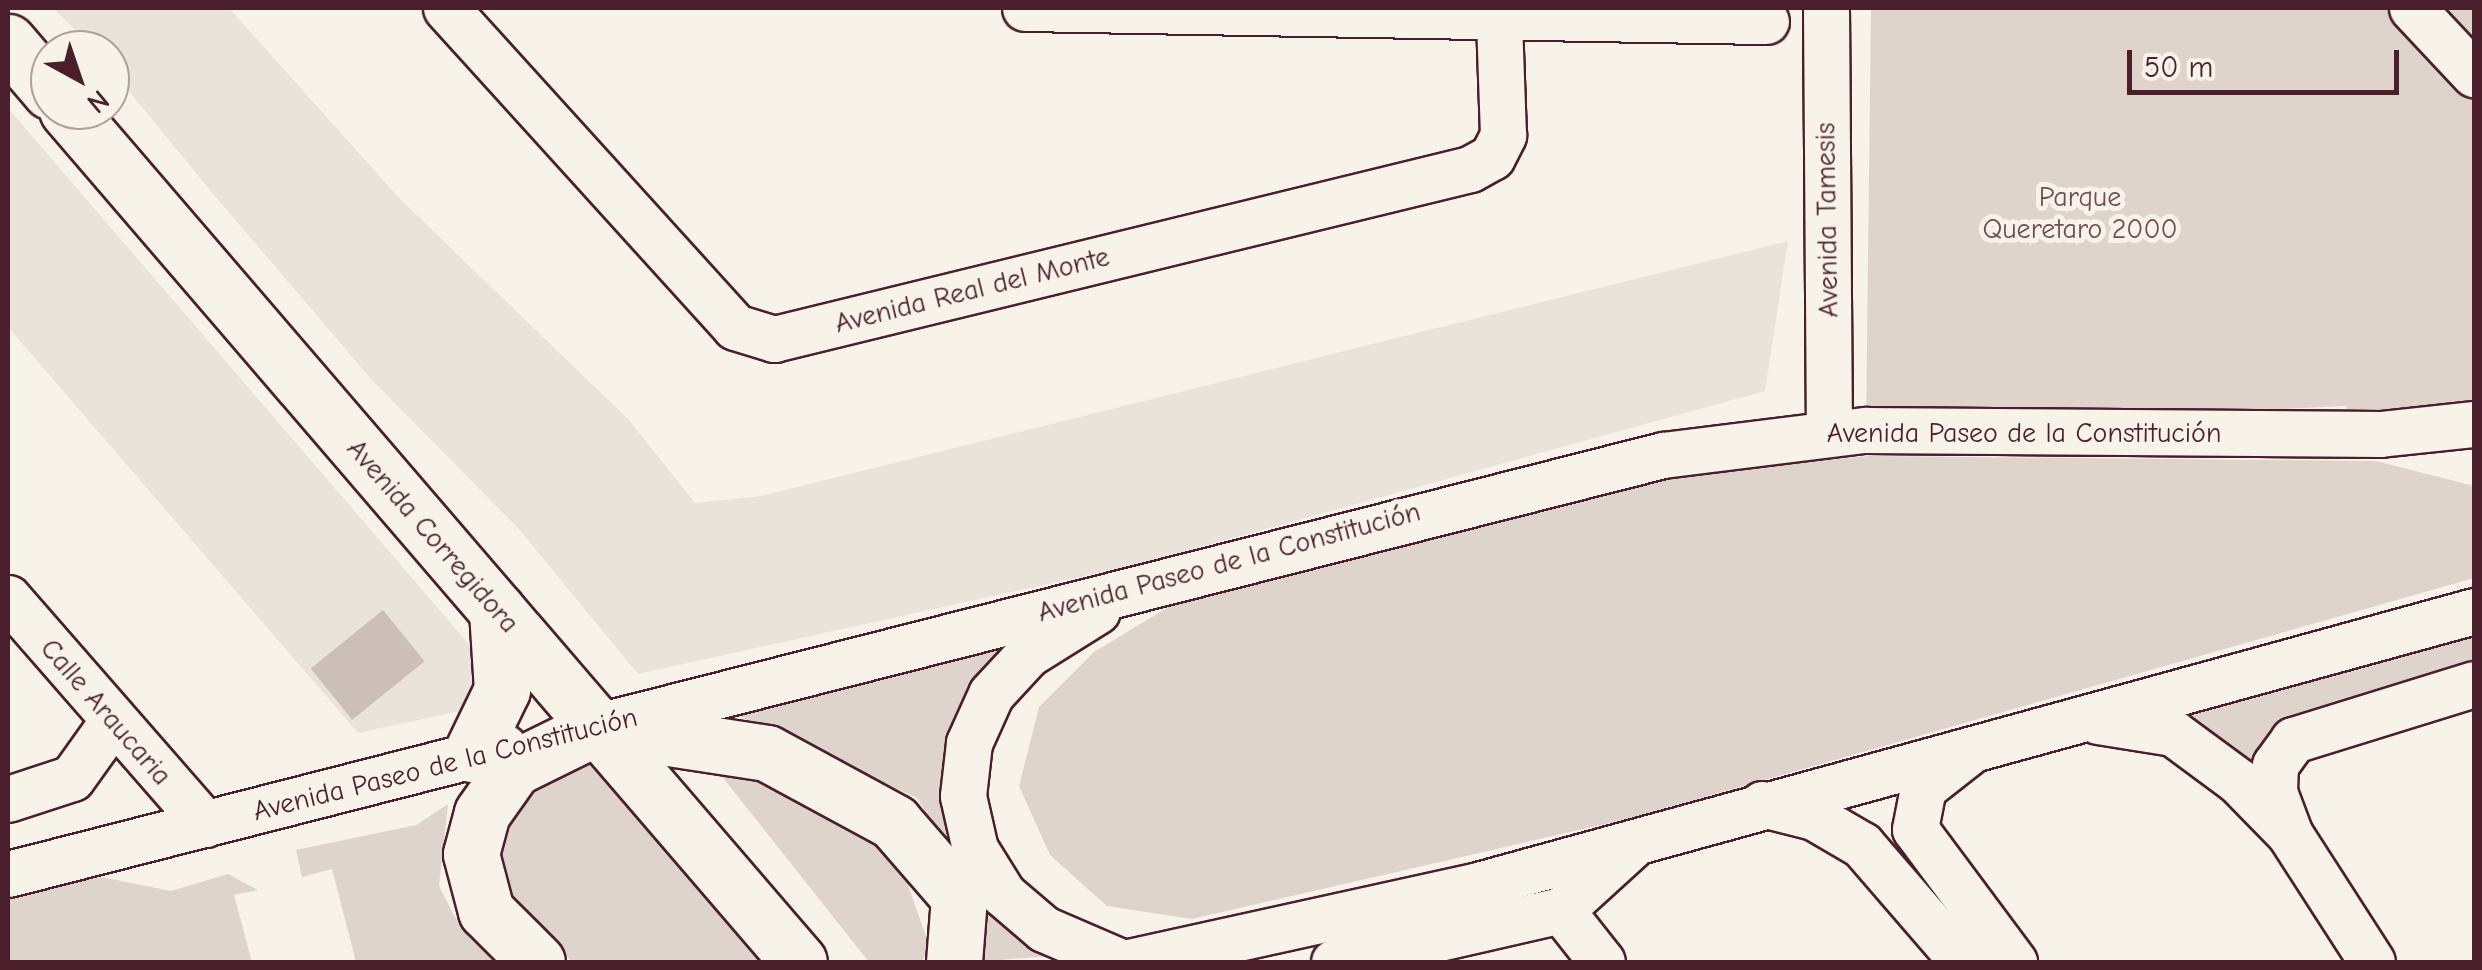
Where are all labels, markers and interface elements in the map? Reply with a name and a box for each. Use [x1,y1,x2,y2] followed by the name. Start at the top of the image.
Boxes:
[30,30,130,130] north arrow
[2132,30,2404,92] scale bar
[2144,50,2213,85] text: 50 m
[81,83,115,120] text: N
[1808,122,1846,318] street label: Avenida Tamesis
[1982,180,2178,246] park label: Parque Queretaro 2000
[831,240,1113,340] street label: Avenida Real del Monte
[1827,416,2221,450] street label: Avenida Paseo de la Constitución
[340,432,526,640] street label: Avenida Corregidora
[1034,495,1424,629] street label: Avenida Paseo de la Constitución
[33,632,179,792] street label: Calle Araucaria
[249,700,641,828] street label: Avenida Paseo de la Constitución

